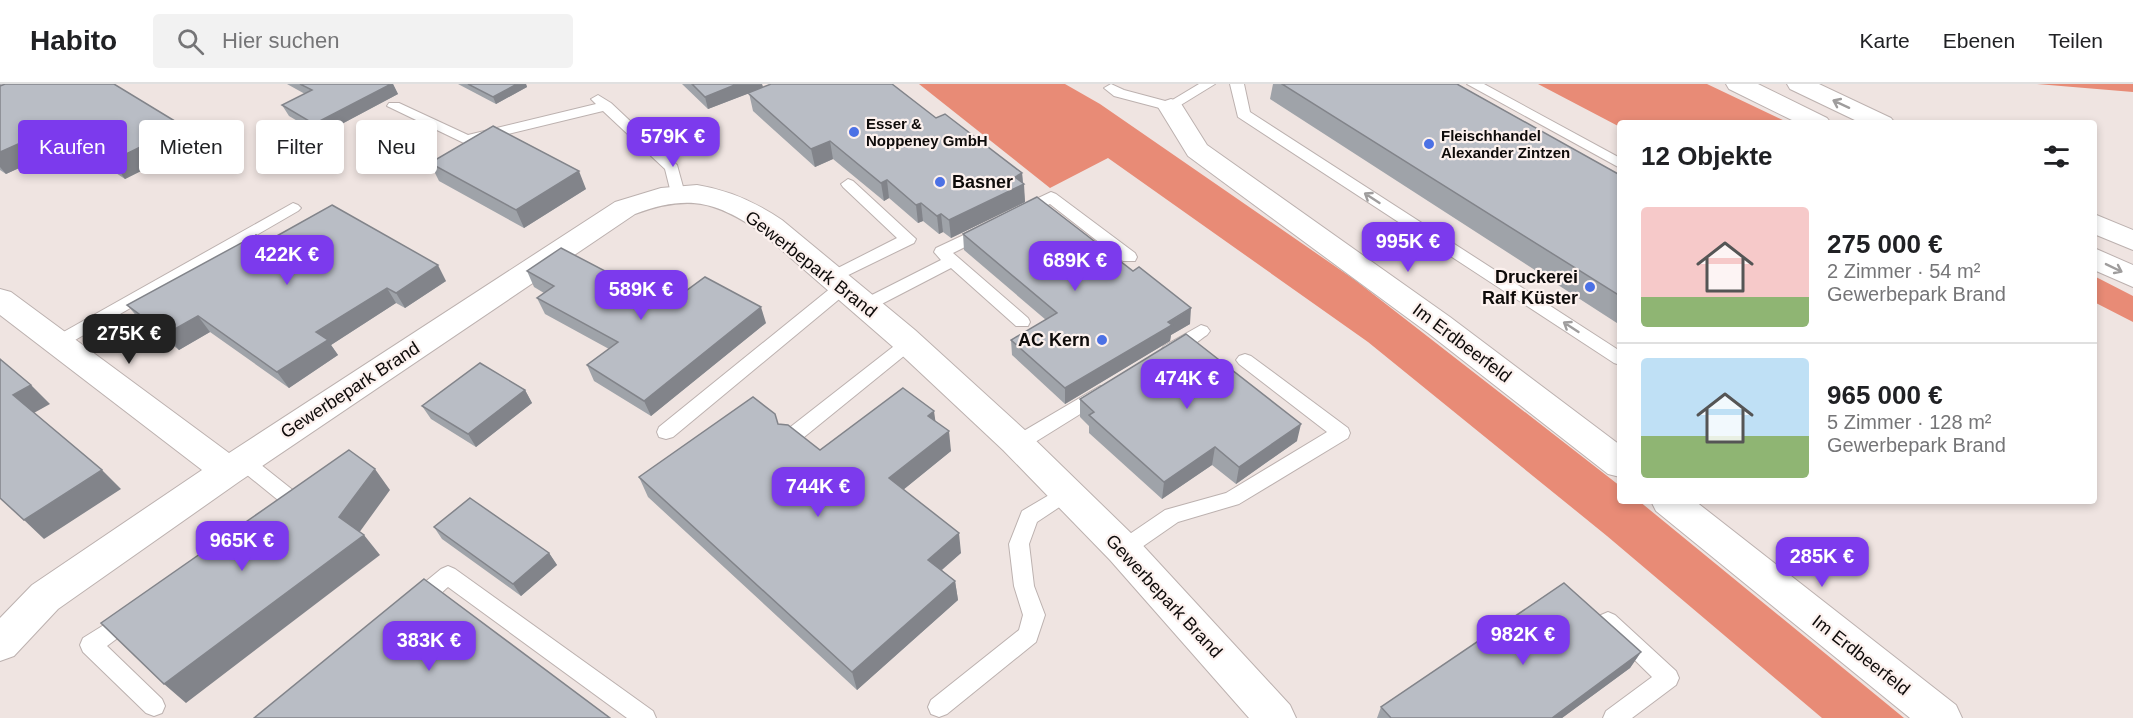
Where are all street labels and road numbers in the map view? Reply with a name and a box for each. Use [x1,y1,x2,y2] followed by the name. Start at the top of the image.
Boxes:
[741,207,881,321] street label: Gewerbepark Brand
[1409,299,1515,387] street label: Im Erdbeerfeld
[277,338,423,442] street label: Gewerbepark Brand
[1102,530,1226,662] street label: Gewerbepark Brand
[1808,611,1914,699] street label: Im Erdbeerfeld

